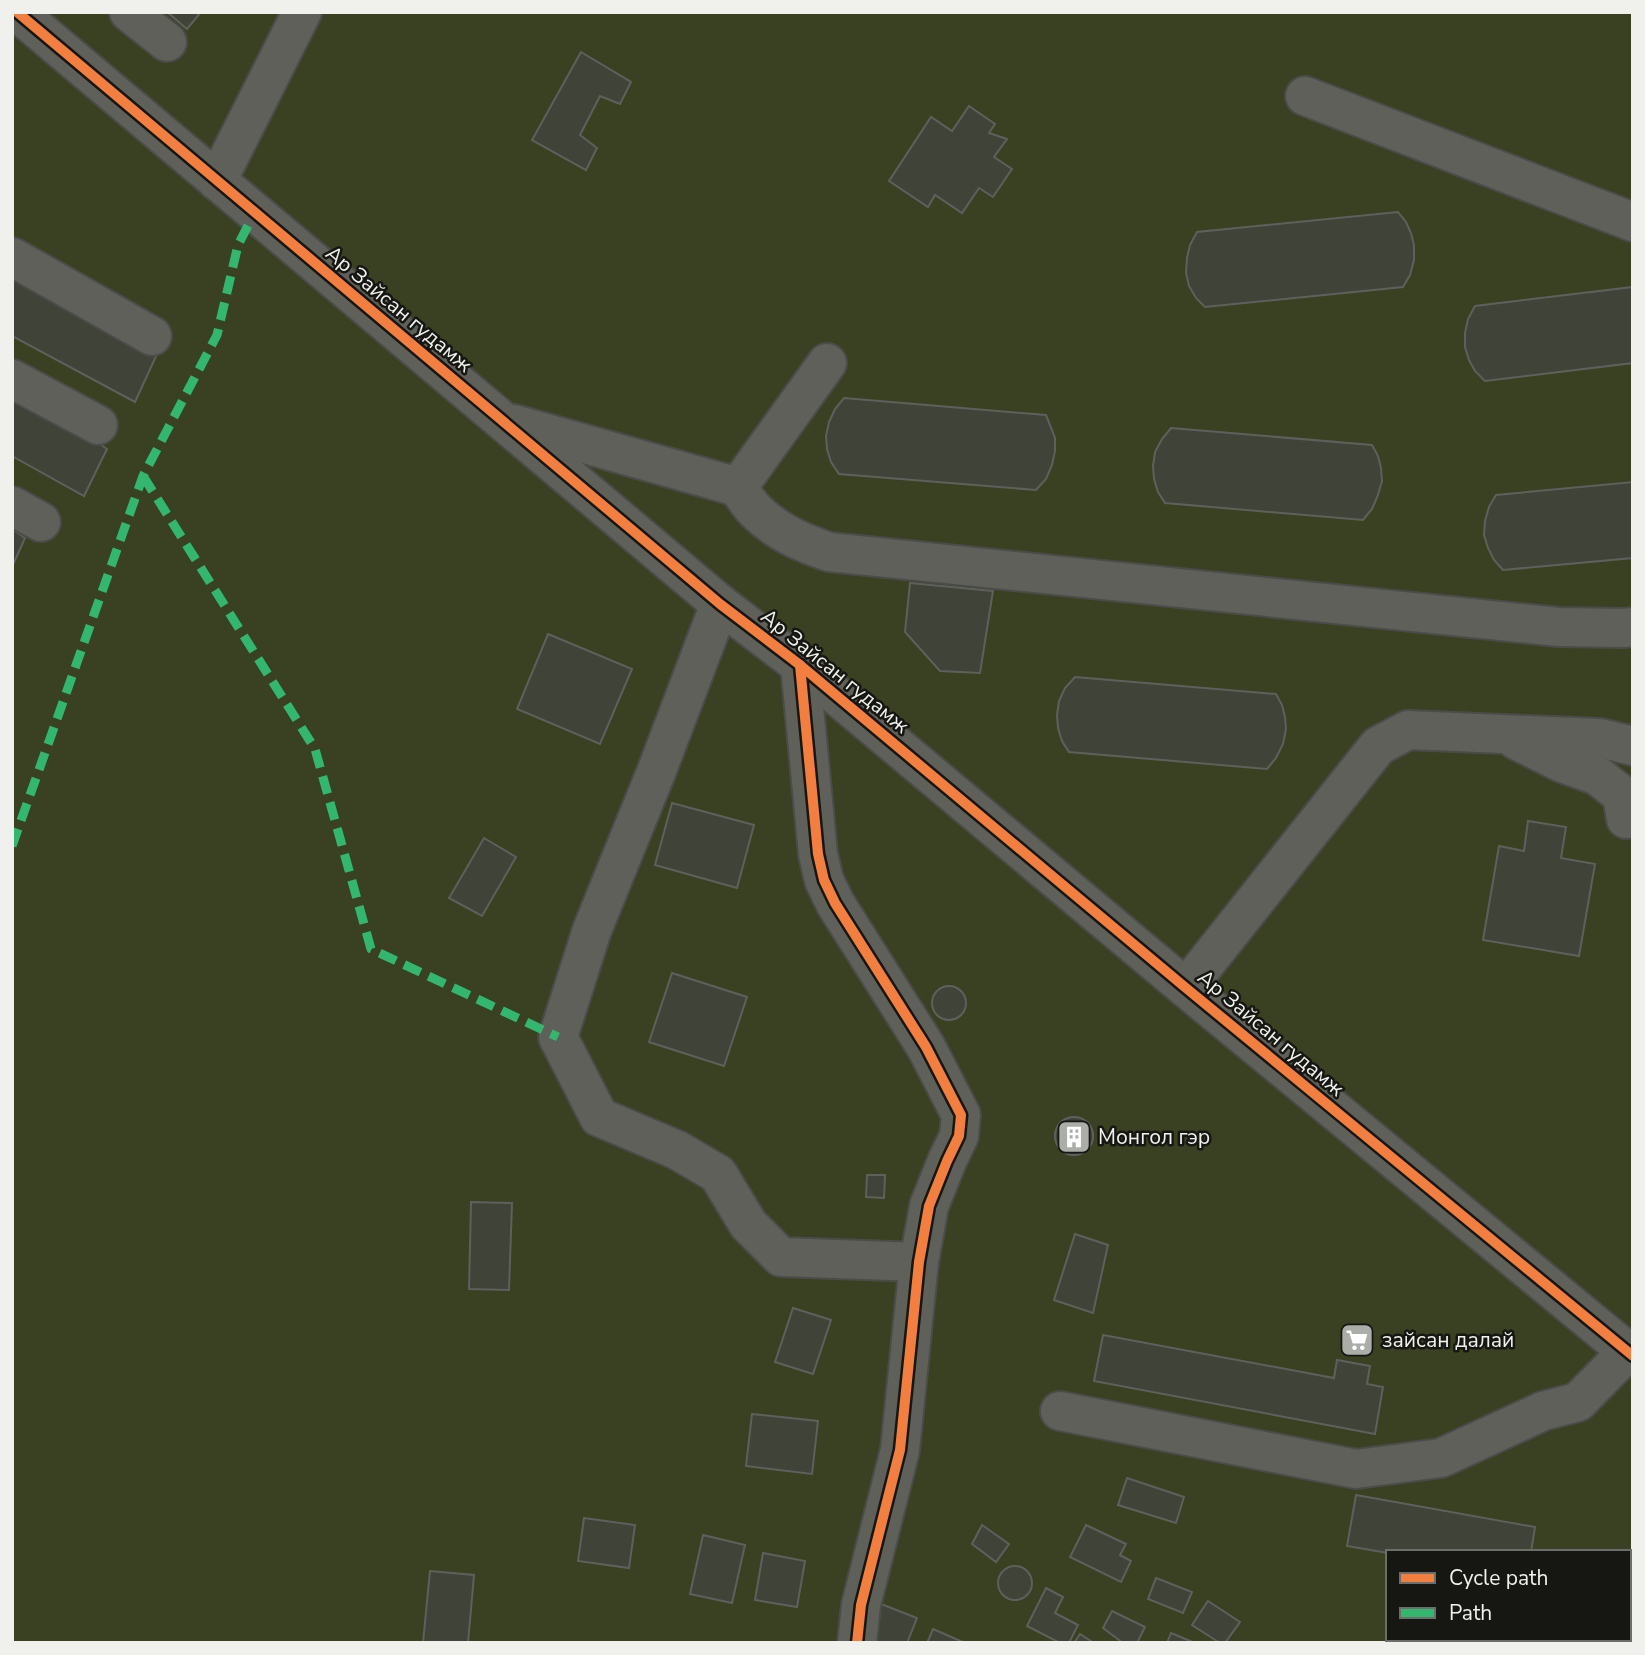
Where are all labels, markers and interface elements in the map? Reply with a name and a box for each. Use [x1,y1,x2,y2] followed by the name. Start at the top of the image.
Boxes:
[320,239,479,379] street label: Ар Зайсан гудамж
[755,602,915,740] street label: Ар Зайсан гудамж
[1192,963,1351,1103] street label: Ар Зайсан гудамж
[1055,1118,1093,1156] building icon: Монгол гэр
[1098,1123,1210,1151] place label: Монгол гэр
[1338,1321,1376,1359] supermarket icon: зайсан далай
[1382,1326,1514,1354] place label: зайсан далай
[1386,1550,1631,1641] legend
[1449,1564,1548,1592] text: Cycle path
[1449,1599,1492,1627] text: Path

